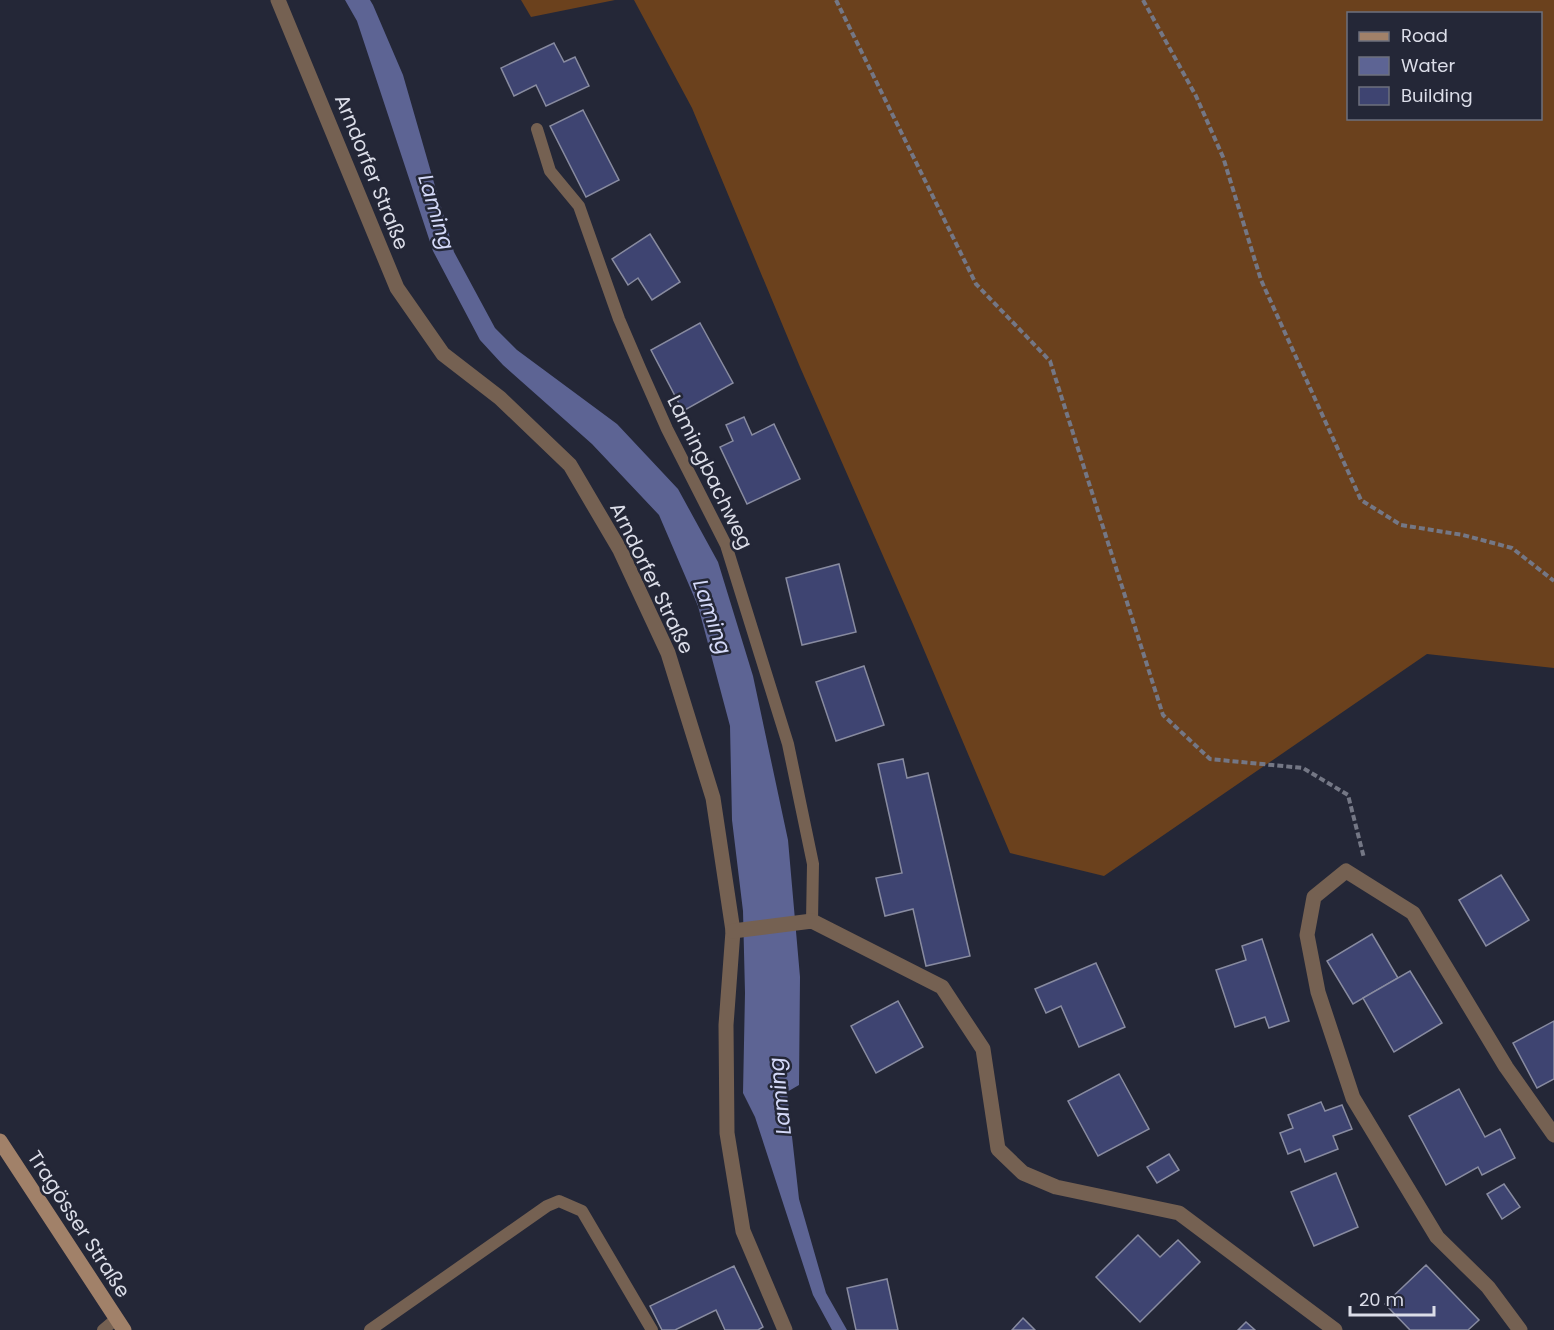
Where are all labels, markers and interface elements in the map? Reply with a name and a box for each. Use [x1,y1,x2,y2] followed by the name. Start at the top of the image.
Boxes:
[1347,12,1542,120] legend
[1401,23,1448,48] text: Road
[1401,53,1455,78] text: Water
[1401,83,1473,108] text: Building
[328,90,416,254] street label: Arndorfer Straße
[411,170,462,253] water label: Laming
[661,390,759,554] street label: Lamingbachweg
[603,498,701,658] street label: Arndorfer Straße
[686,575,739,658] water label: Laming
[761,1056,798,1136] water label: Laming
[21,1145,137,1303] street label: Tragösser Straße
[1350,1279,1434,1317] scale bar
[1359,1287,1404,1312] text: 20 m

